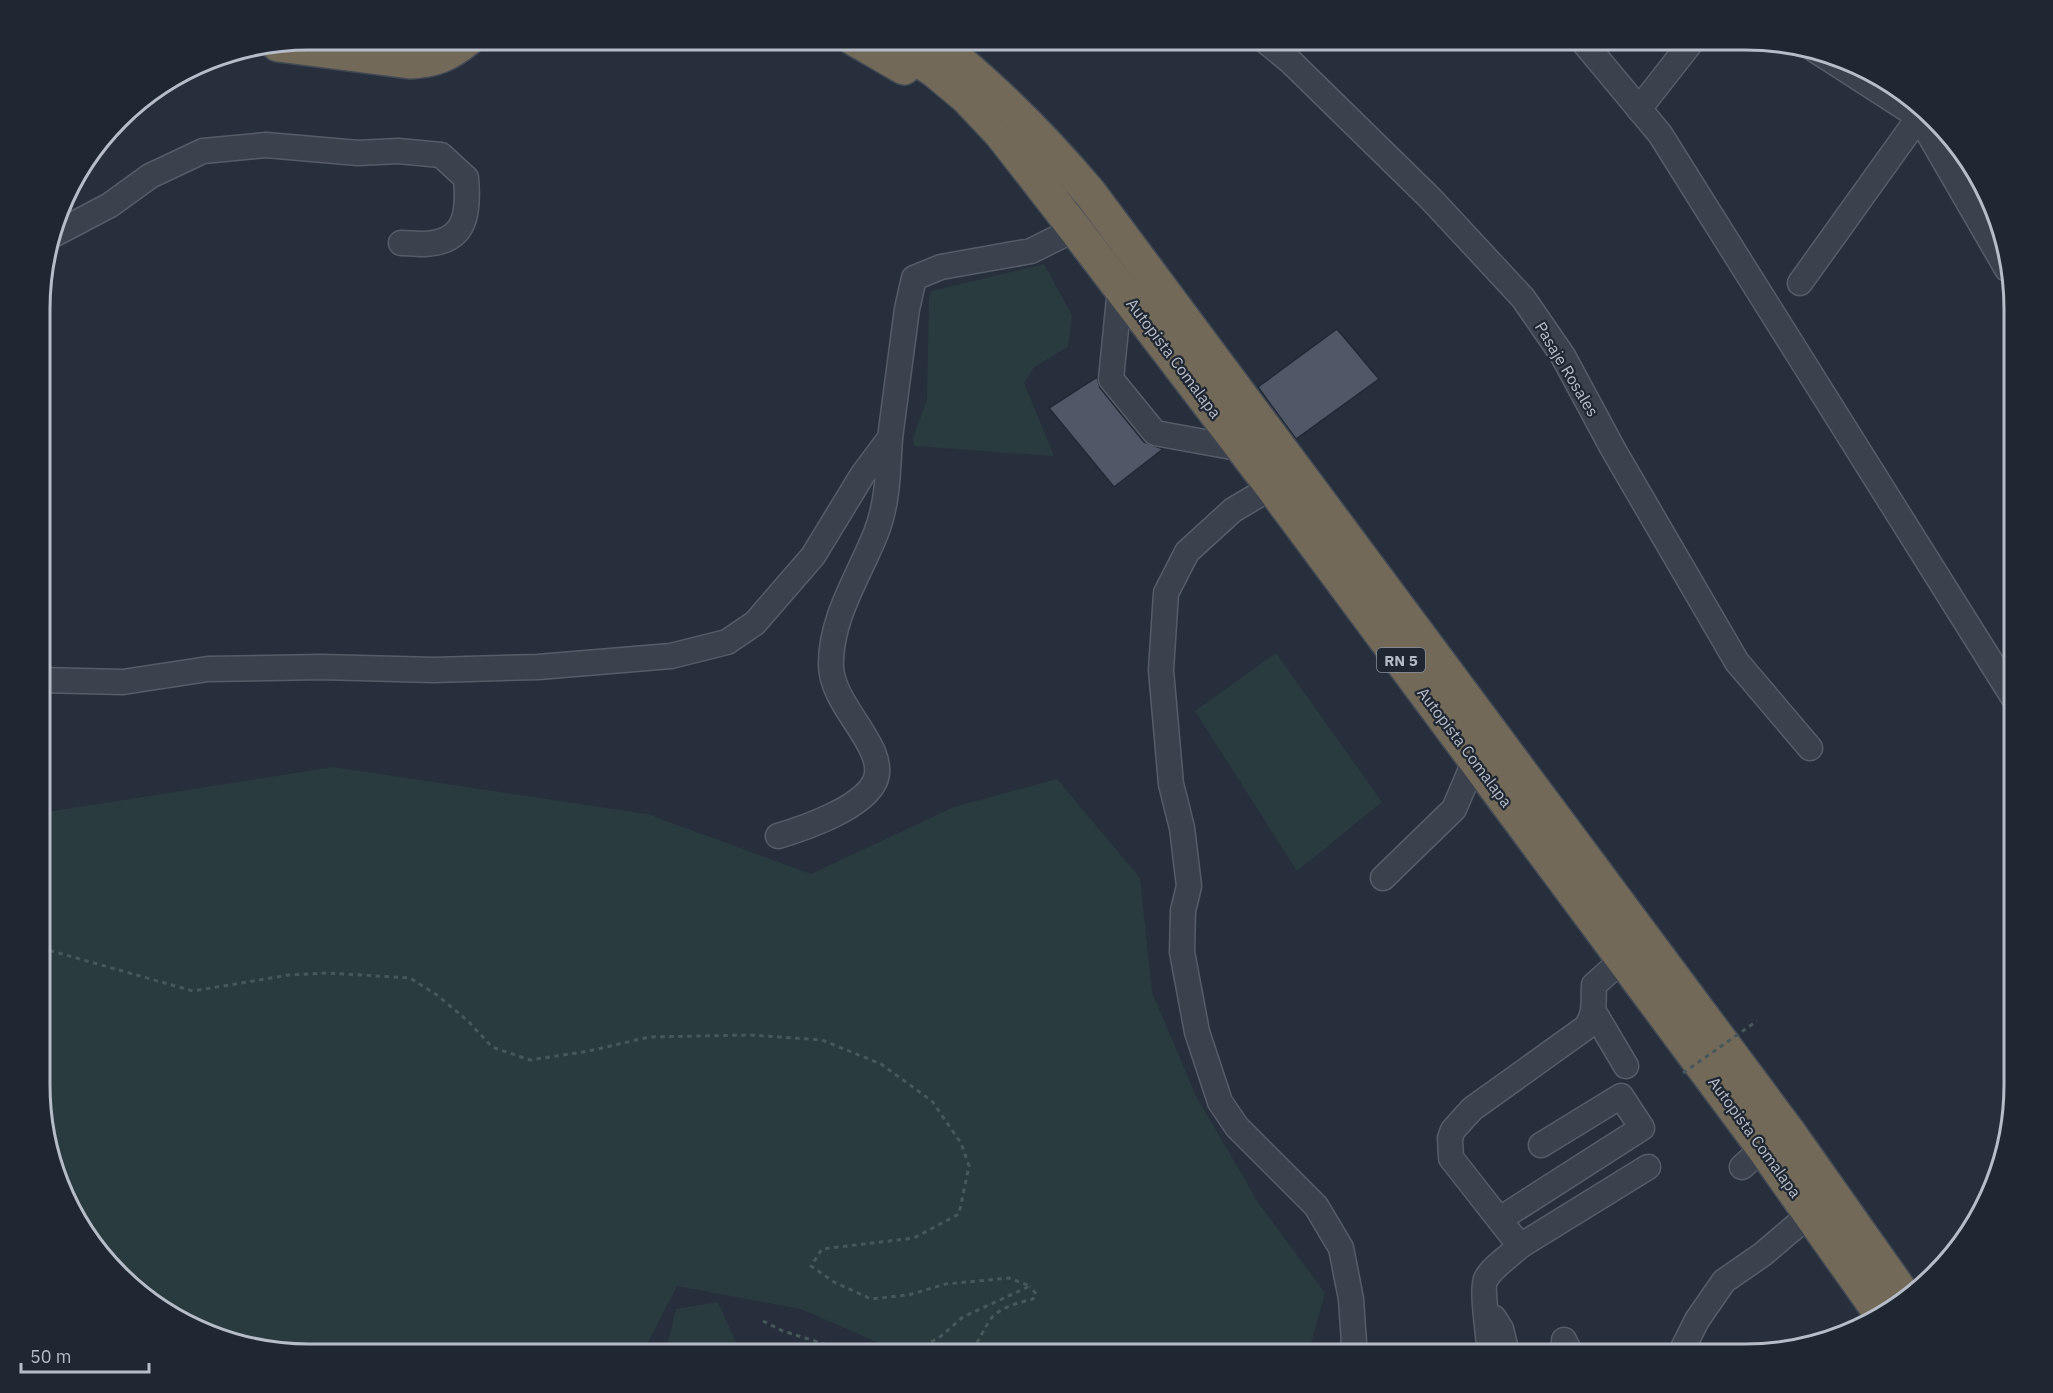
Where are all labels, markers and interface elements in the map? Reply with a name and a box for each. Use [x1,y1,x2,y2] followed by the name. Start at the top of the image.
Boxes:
[1122,294,1226,422] street label: Autopista Comalapa
[1531,318,1603,420] street label: Pasaje Rosales
[1377,648,1425,672] road number: RN 5
[1413,683,1517,811] street label: Autopista Comalapa
[1704,1073,1806,1202] street label: Autopista Comalapa
[21,1336,148,1374] scale bar
[30,1345,72,1368] text: 50 m

